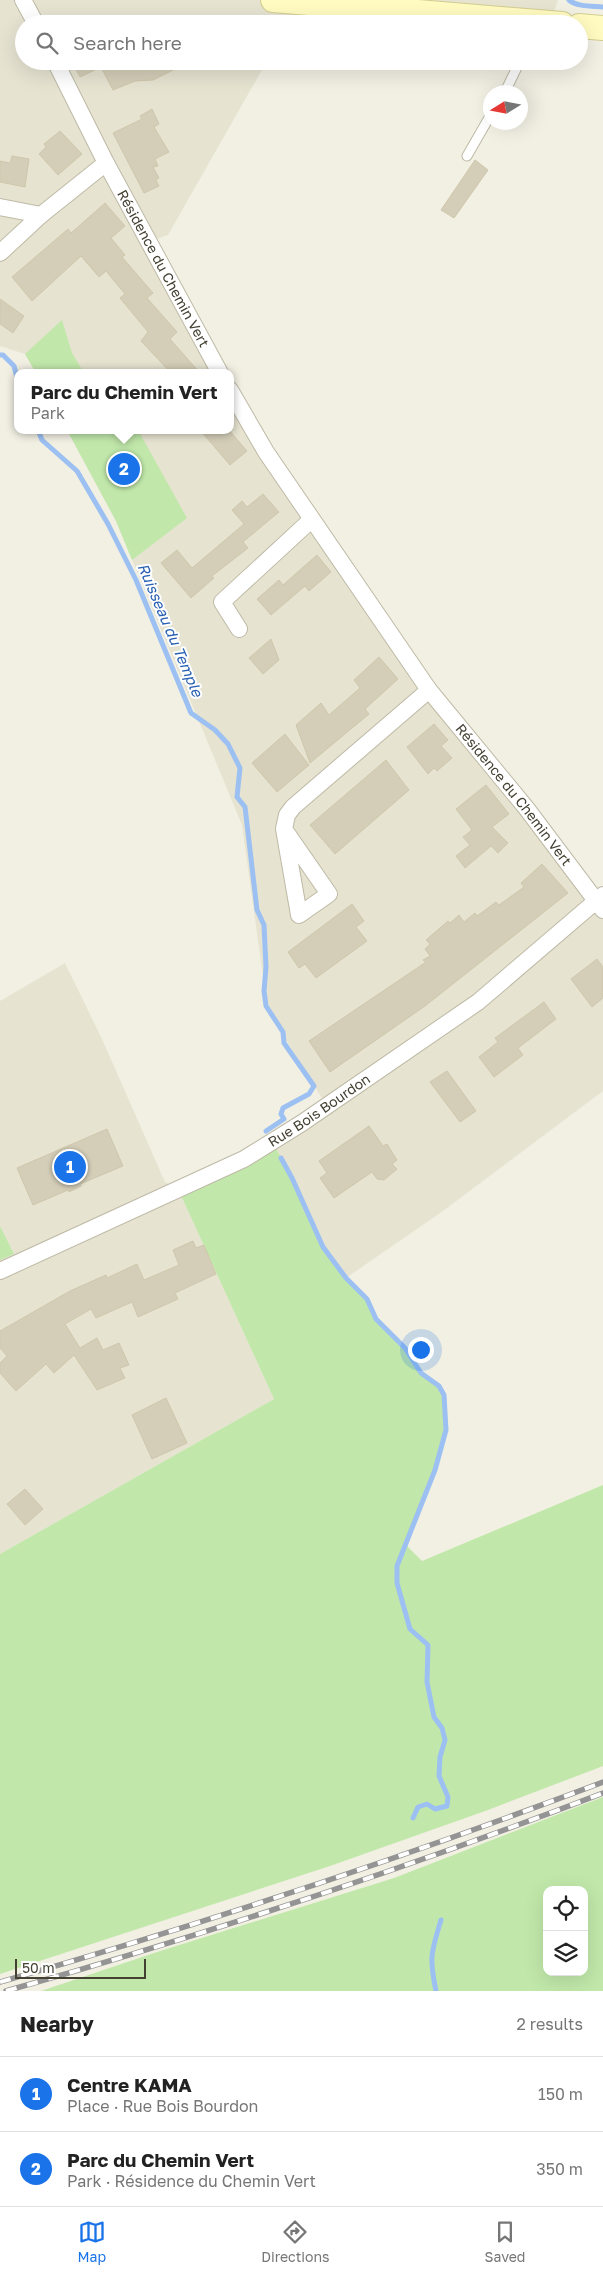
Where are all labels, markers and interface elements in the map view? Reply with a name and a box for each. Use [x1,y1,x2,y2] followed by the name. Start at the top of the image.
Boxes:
[15,15,588,70] search box
[33,29,61,57] icon: search
[73,31,182,54] text: Search here
[483,85,528,130] north arrow
[114,187,213,350] street label: Résidence du Chemin Vert
[14,369,234,434] popup
[30,380,218,403] text: Parc du Chemin Vert
[30,403,65,423] text: Park
[108,450,140,488] pin: 2
[135,560,208,700] water label: Ruisseau du Temple
[452,720,576,869] street label: Résidence du Chemin Vert
[265,1070,373,1150] street label: Rue Bois Bourdon
[54,1148,86,1186] pin: 1
[408,1337,434,1363] your location
[543,1886,588,1976] map controls
[543,1886,588,1931] button: locate
[543,1931,588,1976] button: layers
[15,1956,146,1979] scale bar
[22,1959,55,1976] text: 50 m
[20,2011,94,2037] text: Nearby
[517,2014,583,2034] text: 2 results
[67,2073,192,2096] text: Centre KAMA
[32,2084,40,2104] text: 1
[538,2084,583,2104] text: 150 m
[67,2096,258,2116] text: Place · Rue Bois Bourdon
[67,2148,254,2171] text: Parc du Chemin Vert
[31,2159,41,2179] text: 2
[536,2159,583,2179] text: 350 m
[67,2171,316,2191] text: Park · Résidence du Chemin Vert
[78,2218,106,2265] tab: Map
[261,2218,330,2265] tab: Directions
[485,2218,525,2265] tab: Saved

